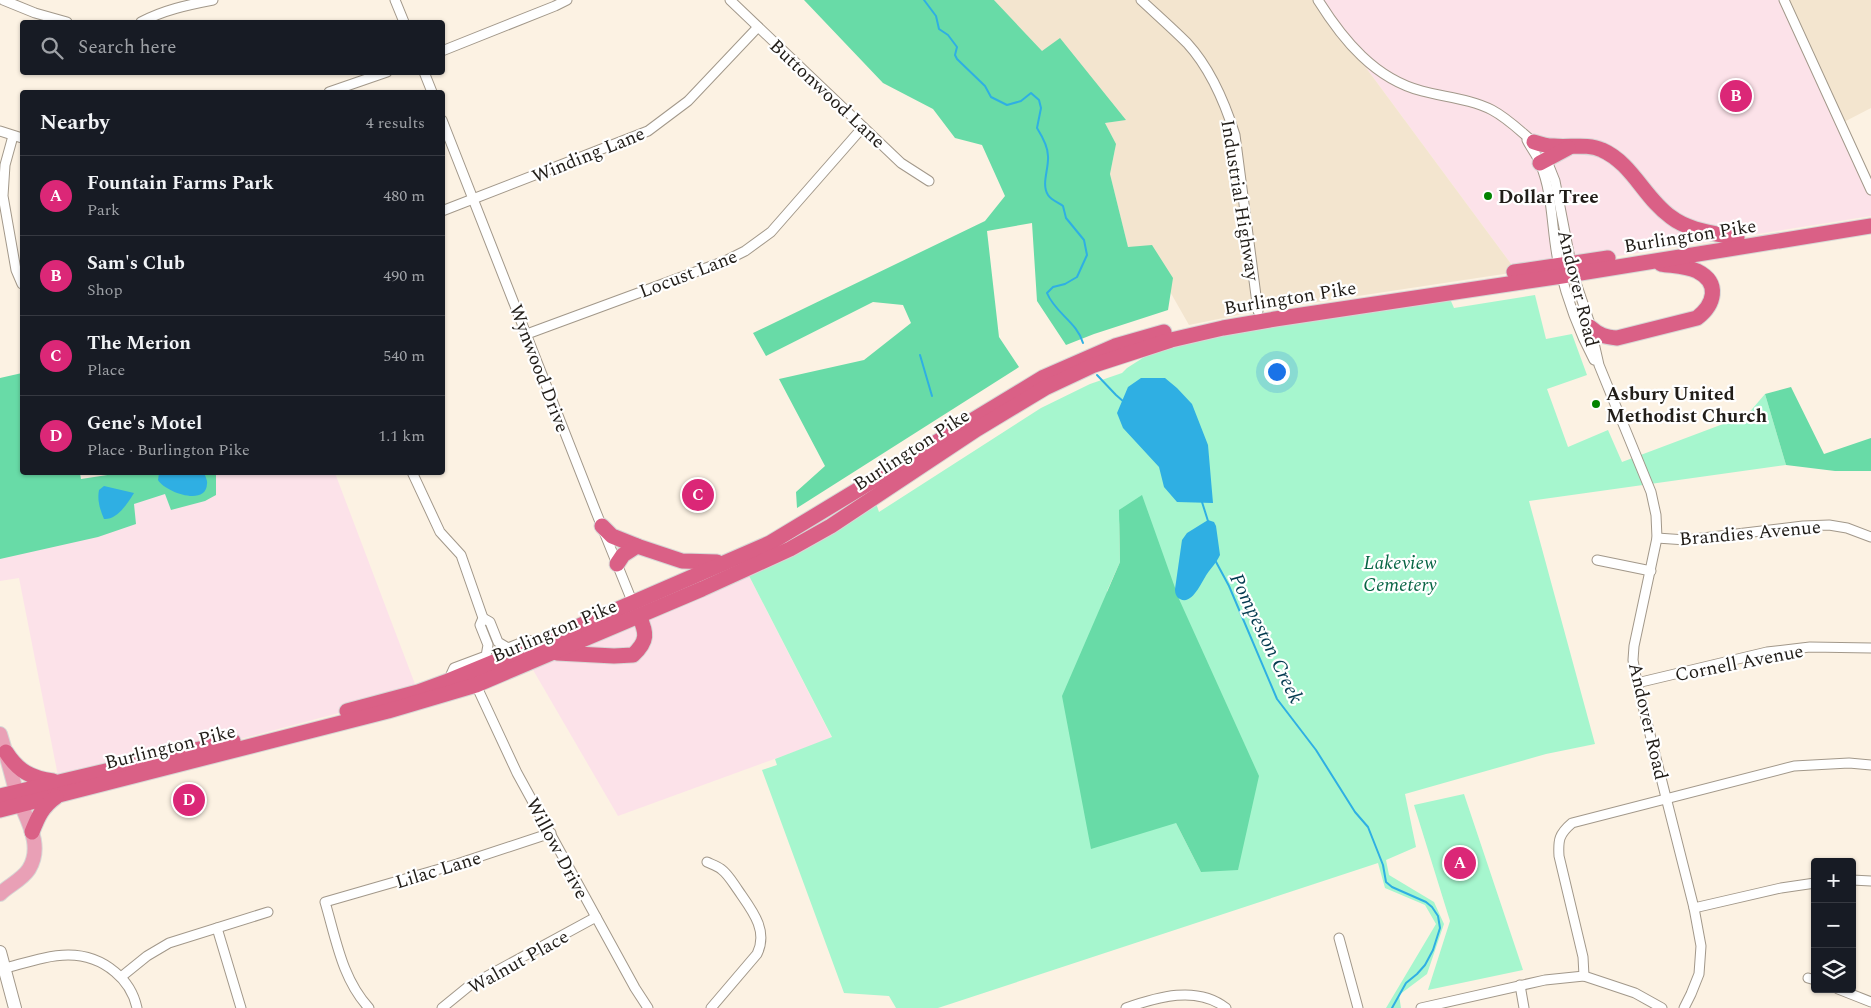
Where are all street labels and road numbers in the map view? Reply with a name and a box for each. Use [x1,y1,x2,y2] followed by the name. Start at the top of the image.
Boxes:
[762,32,892,156] street label: Buttonwood Lane
[1212,118,1267,284] street label: Industrial Highway
[528,120,649,191] street label: Winding Lane
[1622,212,1759,261] street label: Burlington Pike
[1549,227,1606,350] street label: Andover Road
[635,242,742,306] street label: Locust Lane
[1222,274,1359,323] street label: Burlington Pike
[501,300,576,437] street label: Wynwood Drive
[848,402,976,499] street label: Burlington Pike
[1678,513,1822,554] street label: Brandies Avenue
[487,592,622,671] street label: Burlington Pike
[1672,637,1806,690] street label: Cornell Avenue
[1620,660,1675,783] street label: Andover Road
[102,717,239,778] street label: Burlington Pike
[518,793,596,905] street label: Willow Drive
[392,844,485,897] street label: Lilac Lane
[463,923,575,1002] street label: Walnut Place

